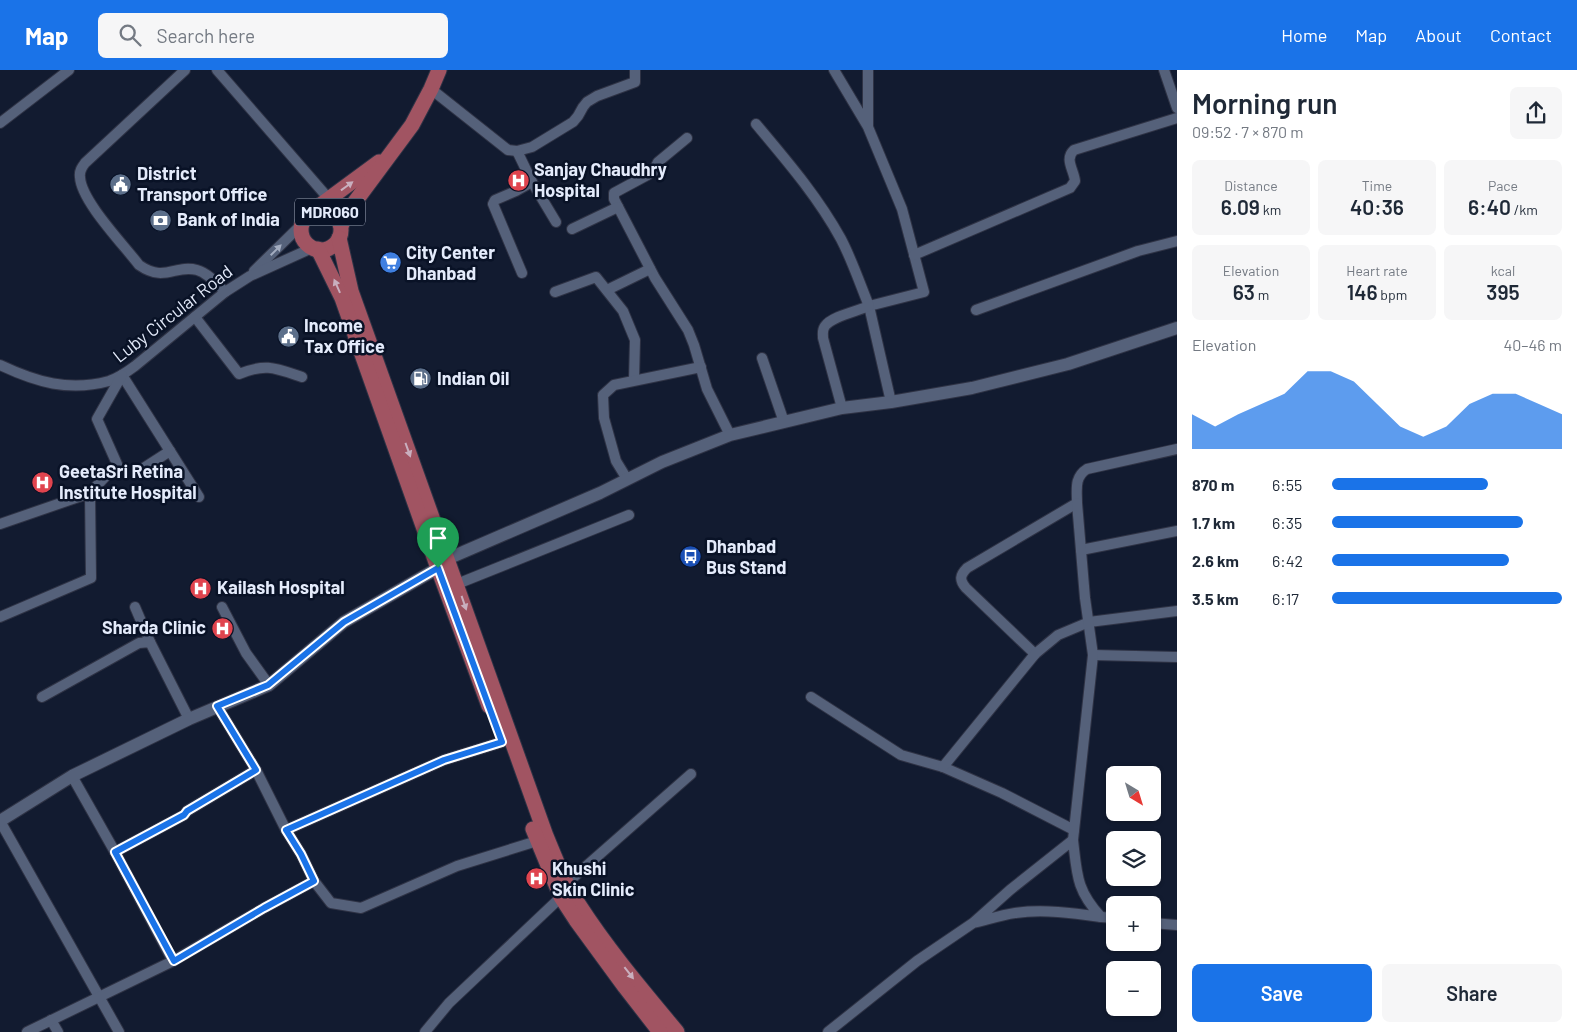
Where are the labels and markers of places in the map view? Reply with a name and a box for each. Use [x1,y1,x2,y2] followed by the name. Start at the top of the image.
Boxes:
[534,158,667,201] place label: Sanjay Chaudhry Hospital
[137,162,268,205] place label: District Transport Office
[506,168,530,192] hospital icon: Sanjay Chaudhry Hospital
[109,172,133,196] public building icon: District Transport Office
[149,208,173,232] bank icon: Bank of India
[177,208,280,230] place label: Bank of India
[406,241,495,284] place label: City Center Dhanbad
[378,251,402,275] supermarket icon: City Center Dhanbad
[304,314,385,357] place label: Income Tax Office
[276,324,300,348] public building icon: Income Tax Office
[409,367,433,391] fuel station icon: Indian Oil
[437,367,509,389] place label: Indian Oil
[59,460,197,503] place label: GeetaSri Retina Institute Hospital
[31,470,55,494] hospital icon: GeetaSri Retina Institute Hospital
[417,517,459,568] pin
[706,535,787,578] place label: Dhanbad Bus Stand
[678,545,702,569] bus stop icon: Dhanbad Bus Stand
[189,576,213,600] hospital icon: Kailash Hospital
[217,576,345,598] place label: Kailash Hospital
[102,616,206,638] place label: Sharda Clinic
[210,616,234,640] hospital icon: Sharda Clinic
[552,857,635,900] place label: Khushi Skin Clinic
[524,867,548,891] hospital icon: Khushi Skin Clinic

